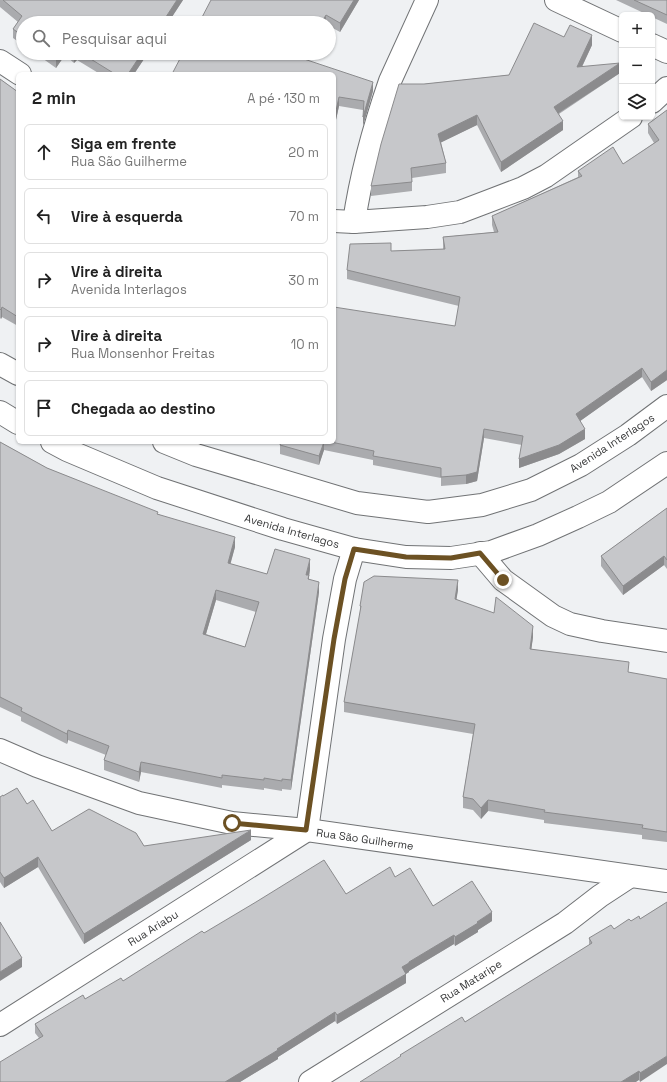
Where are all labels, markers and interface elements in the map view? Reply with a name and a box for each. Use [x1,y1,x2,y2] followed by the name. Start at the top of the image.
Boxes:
[619,12,655,120] map controls
[619,12,655,48] button: +
[16,16,336,60] search box
[30,27,52,49] icon: search
[62,29,167,48] text: Pesquisar aqui
[619,48,655,84] button: −
[619,84,655,120] button: layers
[32,87,76,109] text: 2 min
[247,90,320,107] text: A pé · 130 m
[71,134,177,153] text: Siga em frente
[33,141,55,163] icon: ahead
[288,144,319,161] text: 20 m
[71,153,187,170] text: Rua São Guilherme
[33,205,55,227] icon: left
[71,207,183,226] text: Vire à esquerda
[289,208,319,225] text: 70 m
[71,262,162,281] text: Vire à direita
[33,269,55,291] icon: right
[288,272,319,289] text: 30 m
[71,281,187,298] text: Avenida Interlagos
[71,326,162,345] text: Vire à direita
[33,333,55,355] icon: right
[291,336,319,353] text: 10 m
[71,345,215,362] text: Rua Monsenhor Freitas
[33,397,55,419] icon: arrive
[71,399,215,418] text: Chegada ao destino
[567,410,657,476] street label: Avenida Interlagos
[243,511,341,551] street label: Avenida Interlagos
[494,571,512,589] route end
[223,814,241,832] route start
[315,825,415,853] street label: Rua São Guilherme
[125,907,181,949] street label: Rua Ariabu
[438,956,504,1006] street label: Rua Mataripe

